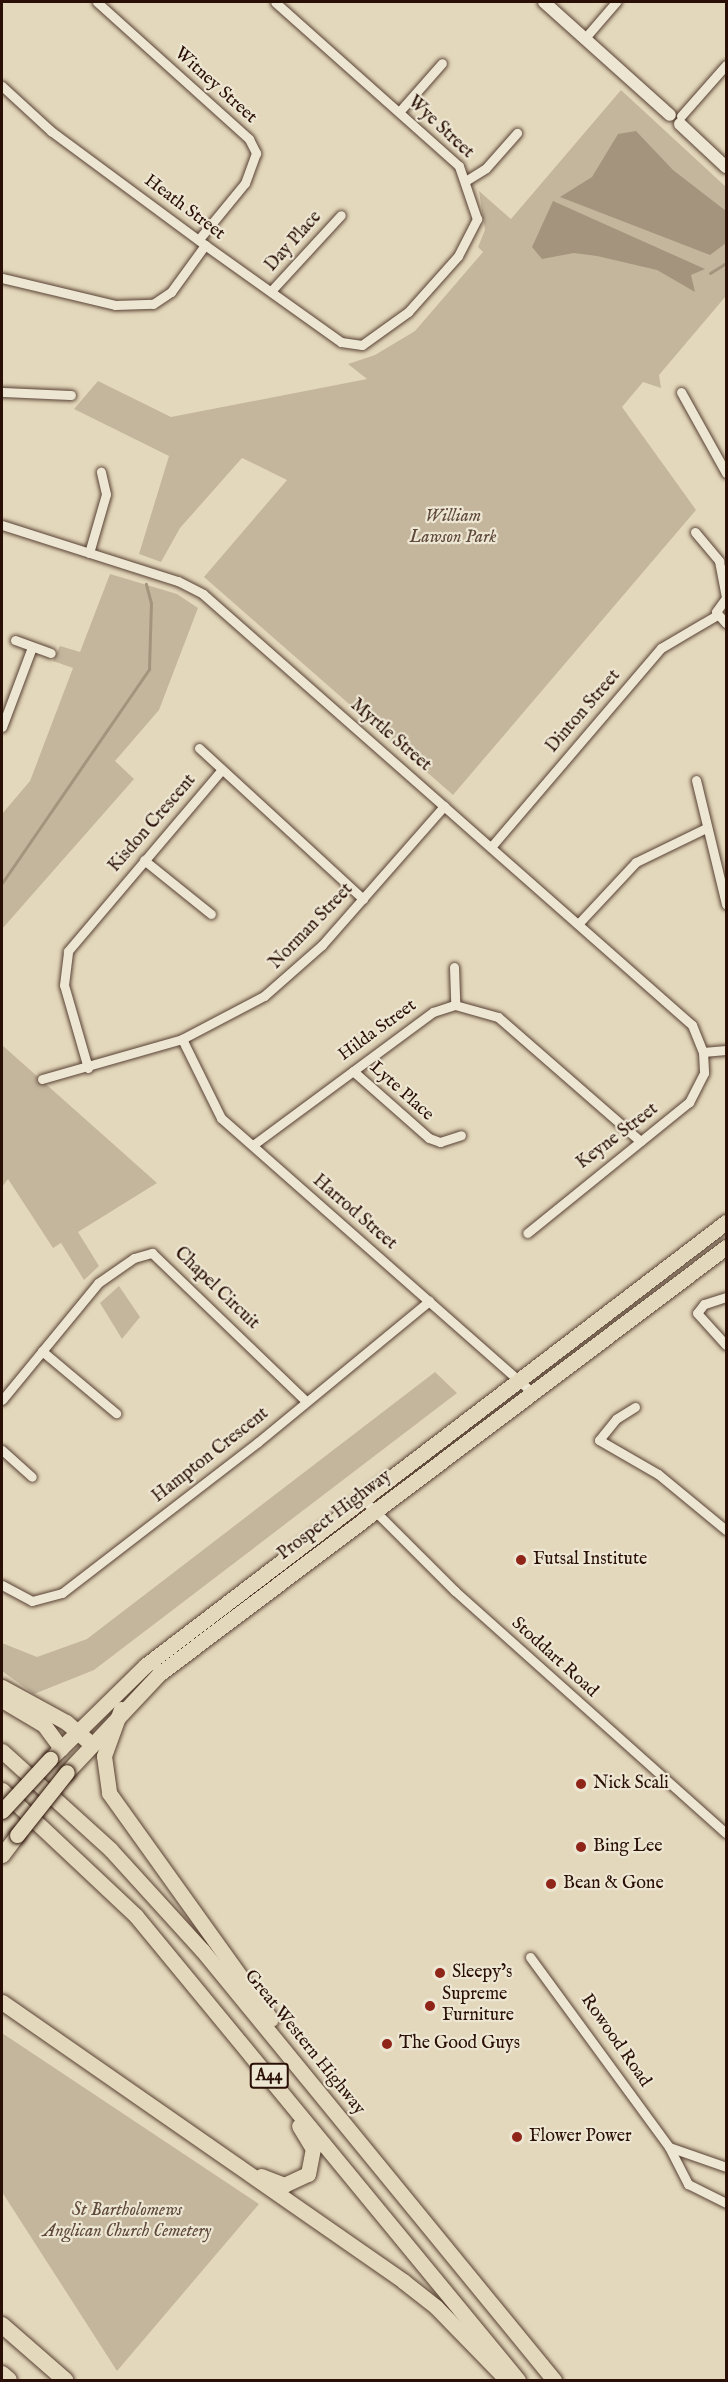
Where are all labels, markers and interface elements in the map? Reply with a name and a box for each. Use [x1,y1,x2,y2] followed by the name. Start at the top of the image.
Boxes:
[169,43,261,129] street label: Witney Street
[402,92,478,164] street label: Wye Street
[139,171,229,245] street label: Heath Street
[261,207,327,277] street label: Day Place
[410,507,496,550] park label: William Lawson Park
[542,666,626,758] street label: Dinton Street
[345,695,435,777] street label: Myrtle Street
[105,771,201,877] street label: Kisdon Crescent
[266,879,358,975] street label: Norman Street
[335,995,421,1067] street label: Hilda Street
[364,1058,438,1126] street label: Lyte Place
[573,1099,663,1175] street label: Keyne Street
[308,1171,400,1255] street label: Harrod Street
[169,1243,263,1335] street label: Chapel Circuit
[148,1404,274,1508] street label: Hampton Crescent
[274,1466,396,1566] street label: Prospect Highway
[533,1549,647,1571] place label: Futsal Institute
[514,1553,528,1567] marker: Futsal Institute
[506,1613,602,1703] street label: Stoddart Road
[593,1773,669,1795] place label: Nick Scali
[574,1777,588,1791] marker: Nick Scali
[593,1836,662,1858] place label: Bing Lee
[574,1840,588,1854] marker: Bing Lee
[563,1873,664,1895] place label: Bean & Gone
[544,1877,558,1891] marker: Bean & Gone
[452,1962,512,1984] place label: Sleepy’s
[239,1966,369,2120] street label: Great Western Highway
[433,1966,447,1980] marker: Sleepy’s
[442,1985,514,2028] place label: Supreme Furniture
[575,1990,655,2092] street label: Rowood Road
[423,1999,437,2013] marker: Supreme Furniture
[399,2033,520,2055] place label: The Good Guys
[380,2037,394,2051] marker: The Good Guys
[250,2063,288,2089] road number: A44
[529,2126,632,2148] place label: Flower Power
[510,2130,524,2144] marker: Flower Power
[43,2201,211,2244] park label: St Bartholomews Anglican Church Cemetery

